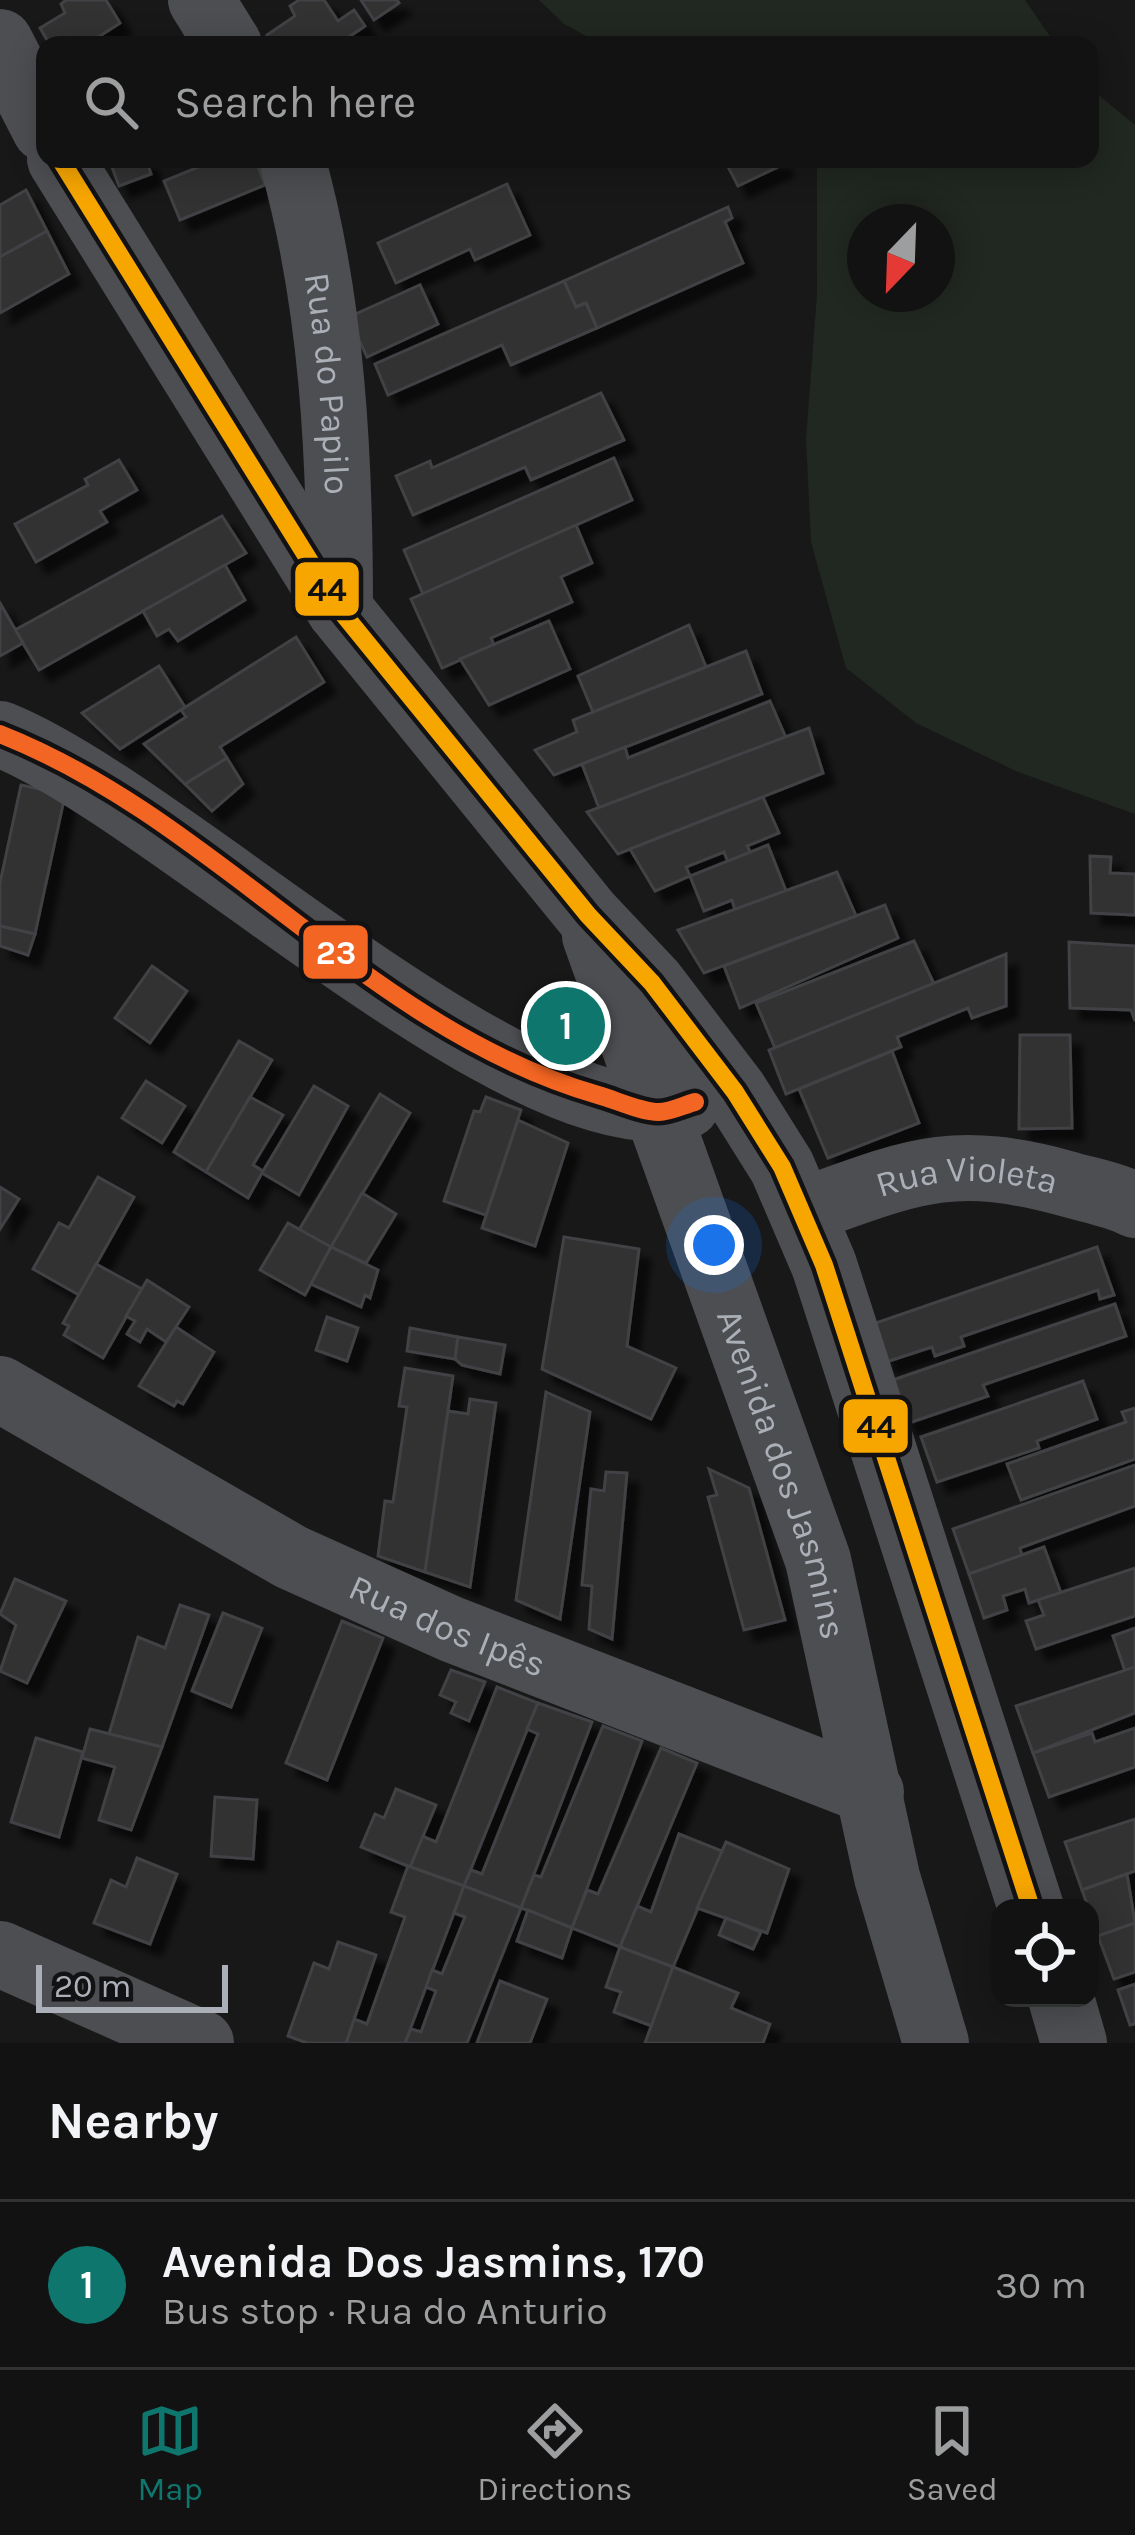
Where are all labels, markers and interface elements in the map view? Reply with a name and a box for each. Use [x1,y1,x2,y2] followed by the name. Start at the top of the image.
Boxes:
[36,36,1099,168] search box
[78,69,144,135] icon: search
[174,76,416,128] text: Search here
[847,204,955,312] north arrow
[296,269,358,495] street label: Rua do Papilo
[293,560,361,618] line badge: 44
[307,571,347,609] text: 44
[301,923,370,981] line badge: 23
[316,934,356,972] text: 23
[527,981,605,1071] pin: 1
[871,1148,1062,1206] street label: Rua Violeta
[684,1215,744,1275] your location
[708,1303,855,1643] street label: Avenida dos Jasmins
[841,1397,910,1455] line badge: 44
[856,1408,896,1446] text: 44
[342,1566,552,1686] street label: Rua dos Ipês
[991,1899,1099,2007] map controls
[991,1899,1099,2007] button: locate
[36,1959,228,2012] scale bar
[54,1967,131,2005] text: 20 m
[48,2091,218,2151] text: Nearby
[162,2236,705,2288] text: Avenida Dos Jasmins, 170
[80,2262,94,2308] text: 1
[995,2262,1087,2308] text: 30 m
[162,2288,608,2334] text: Bus stop · Rua do Anturio
[137,2398,203,2508] tab: Map
[477,2398,632,2508] tab: Directions
[907,2398,998,2508] tab: Saved

